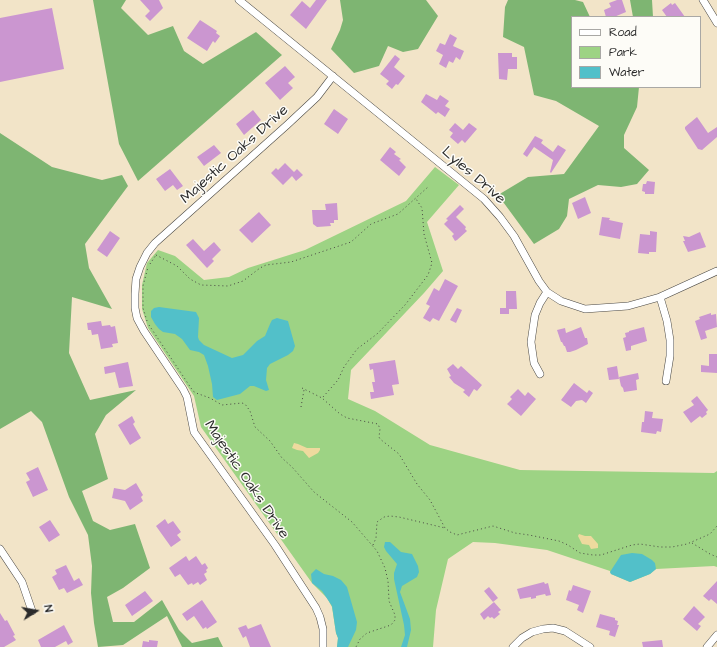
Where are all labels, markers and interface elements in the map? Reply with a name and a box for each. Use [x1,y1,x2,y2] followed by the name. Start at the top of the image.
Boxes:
[571,16,701,88] legend
[609,24,637,41] text: Road
[609,44,637,61] text: Park
[609,64,644,81] text: Water
[177,102,293,208] street label: Majestic Oaks Drive
[437,143,509,209] street label: Lyles Drive
[200,417,292,543] street label: Majestic Oaks Drive
[16,591,56,631] north arrow
[40,604,56,613] text: N

